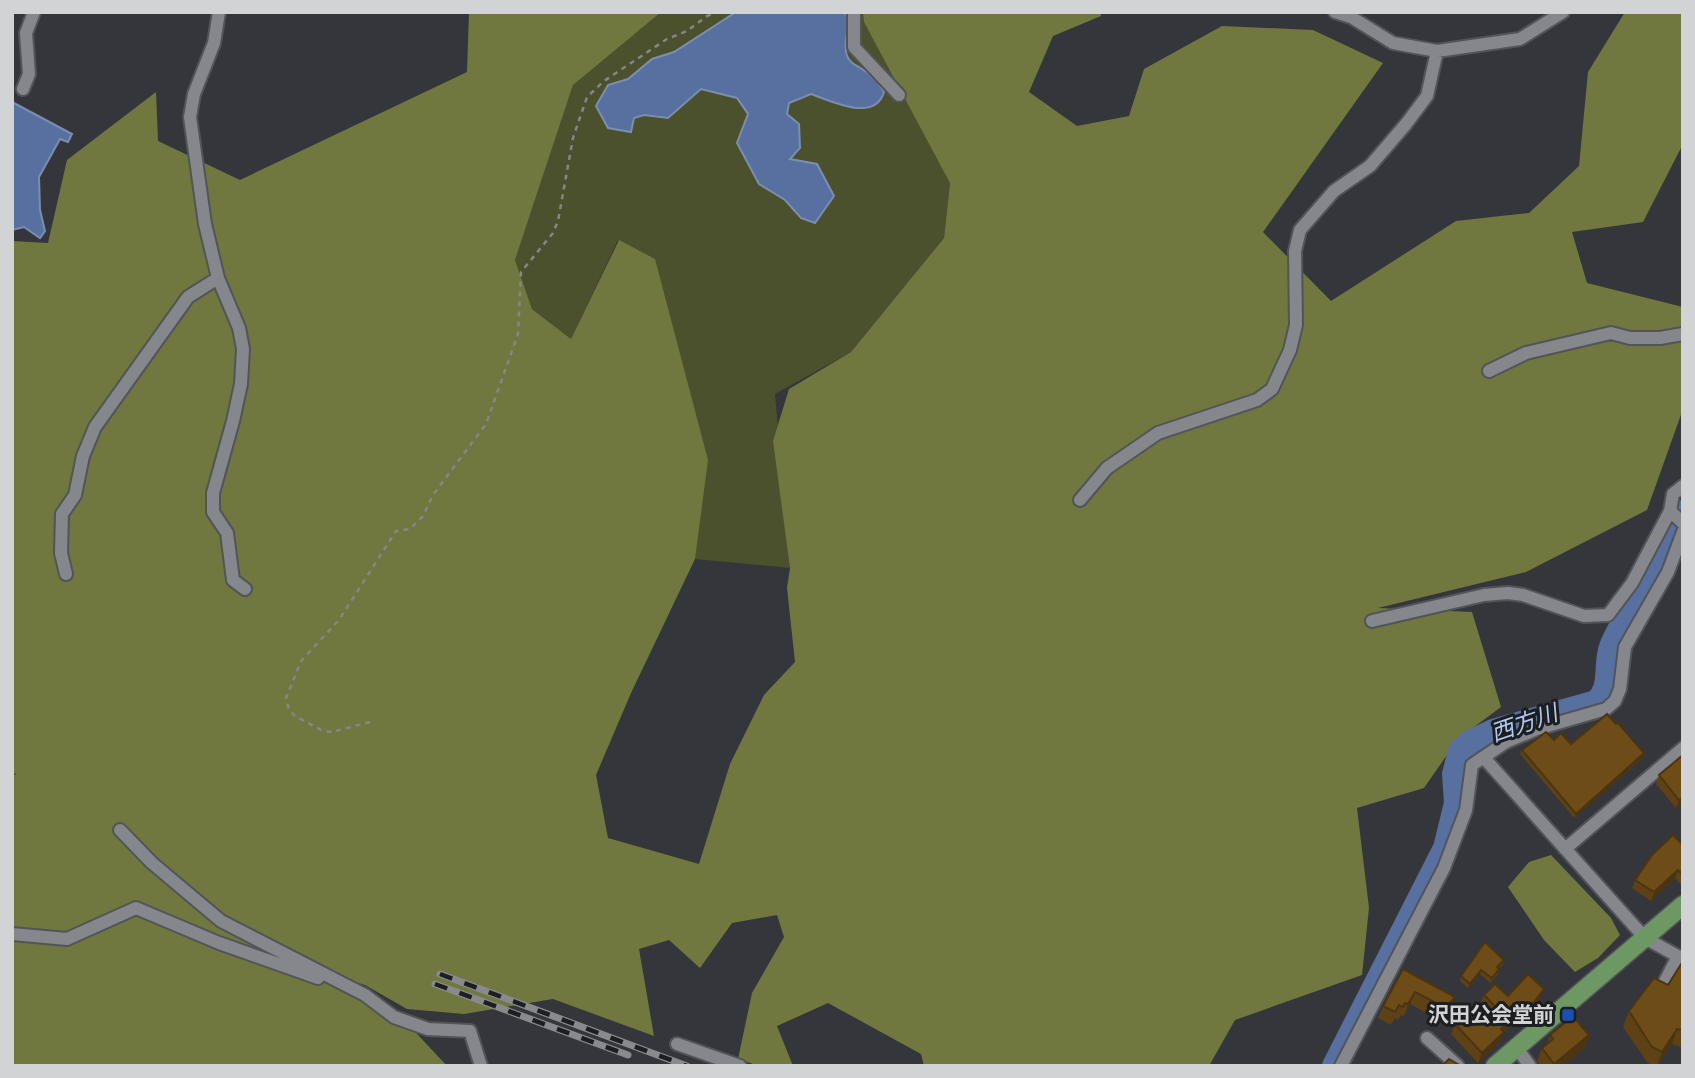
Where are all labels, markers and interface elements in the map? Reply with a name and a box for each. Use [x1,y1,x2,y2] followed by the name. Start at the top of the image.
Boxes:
[1486,697,1564,747] water label: 西方川
[1428,1001,1554,1026] place label: 沢田公会堂前
[1560,1007,1576,1023] marker: 沢田公会堂前

